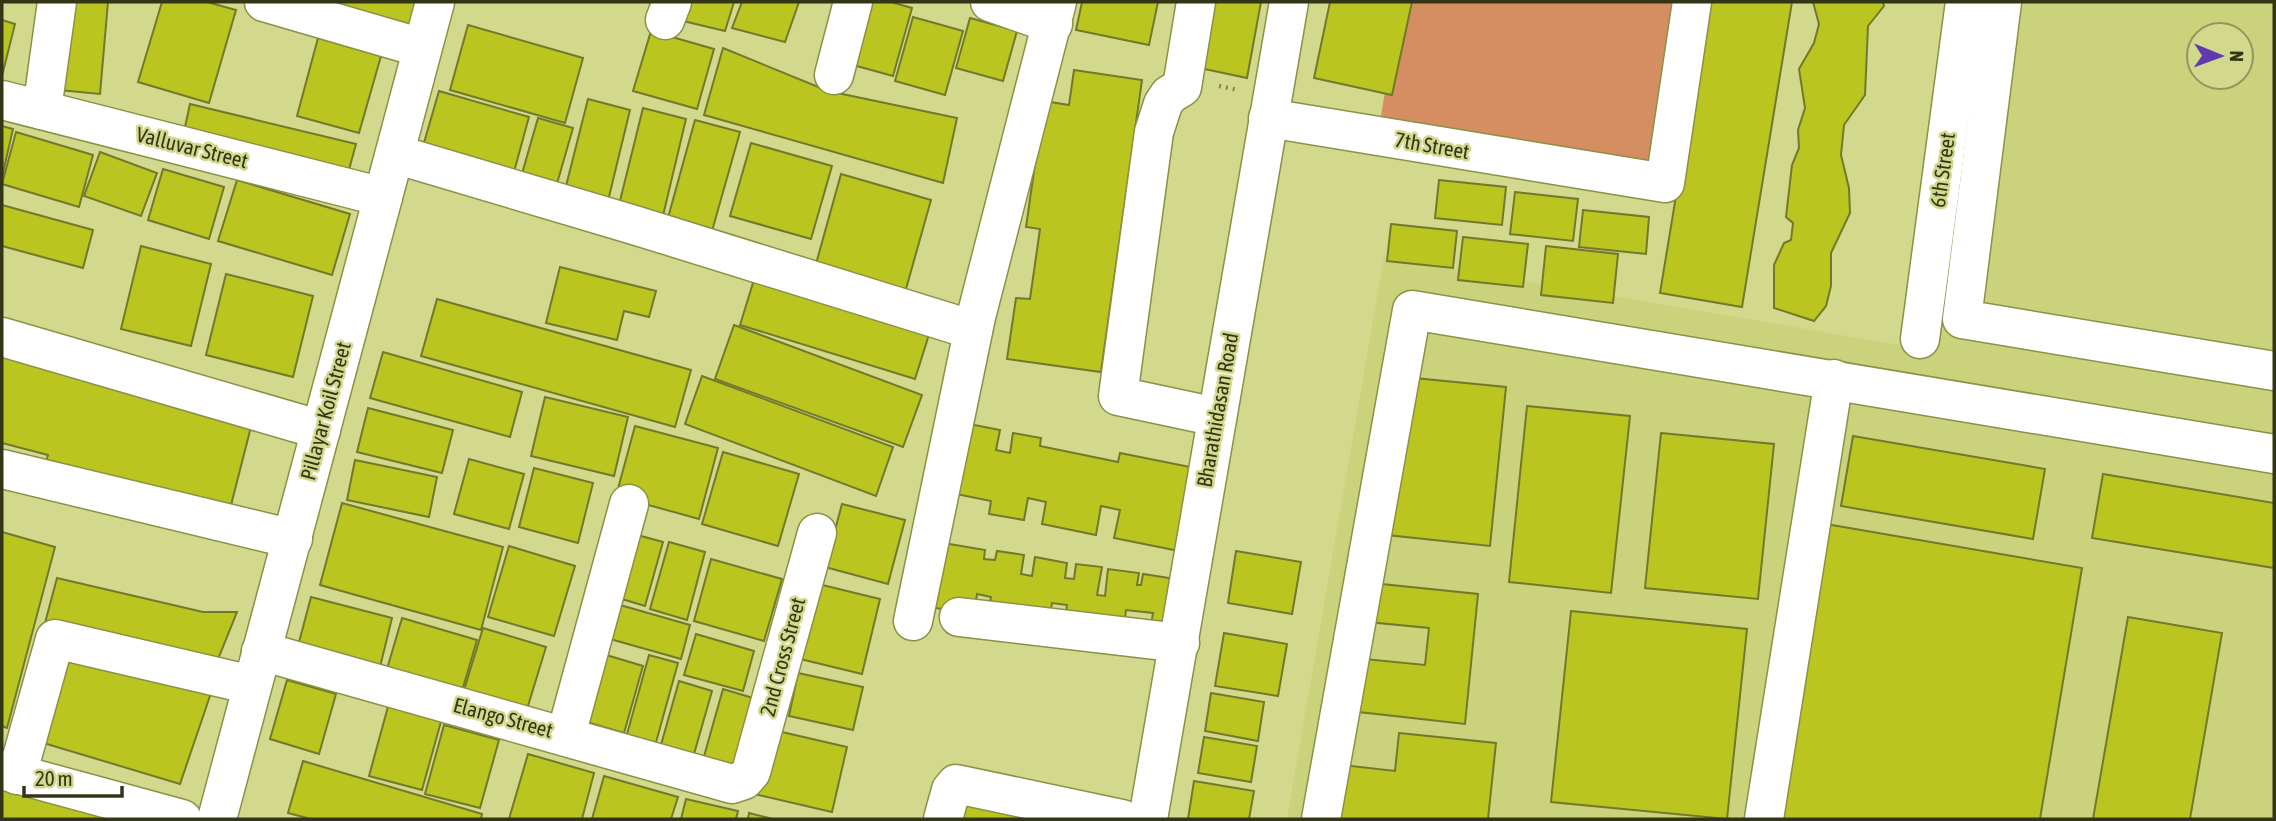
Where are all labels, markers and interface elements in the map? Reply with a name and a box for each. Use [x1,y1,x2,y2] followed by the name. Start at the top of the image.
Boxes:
[2185,21,2255,91] north arrow
[2226,50,2248,62] text: N
[134,122,250,172] street label: Valluvar Street
[1393,127,1471,163] street label: 7th Street
[1925,131,1959,209] street label: 6th Street
[1192,331,1242,489] street label: Bharathidasan Road
[295,339,355,482] street label: Pillayar Koil Street
[755,595,809,719] street label: 2nd Cross Street
[451,692,556,742] street label: Elango Street
[24,754,122,798] scale bar
[35,766,73,790] text: 20 m

